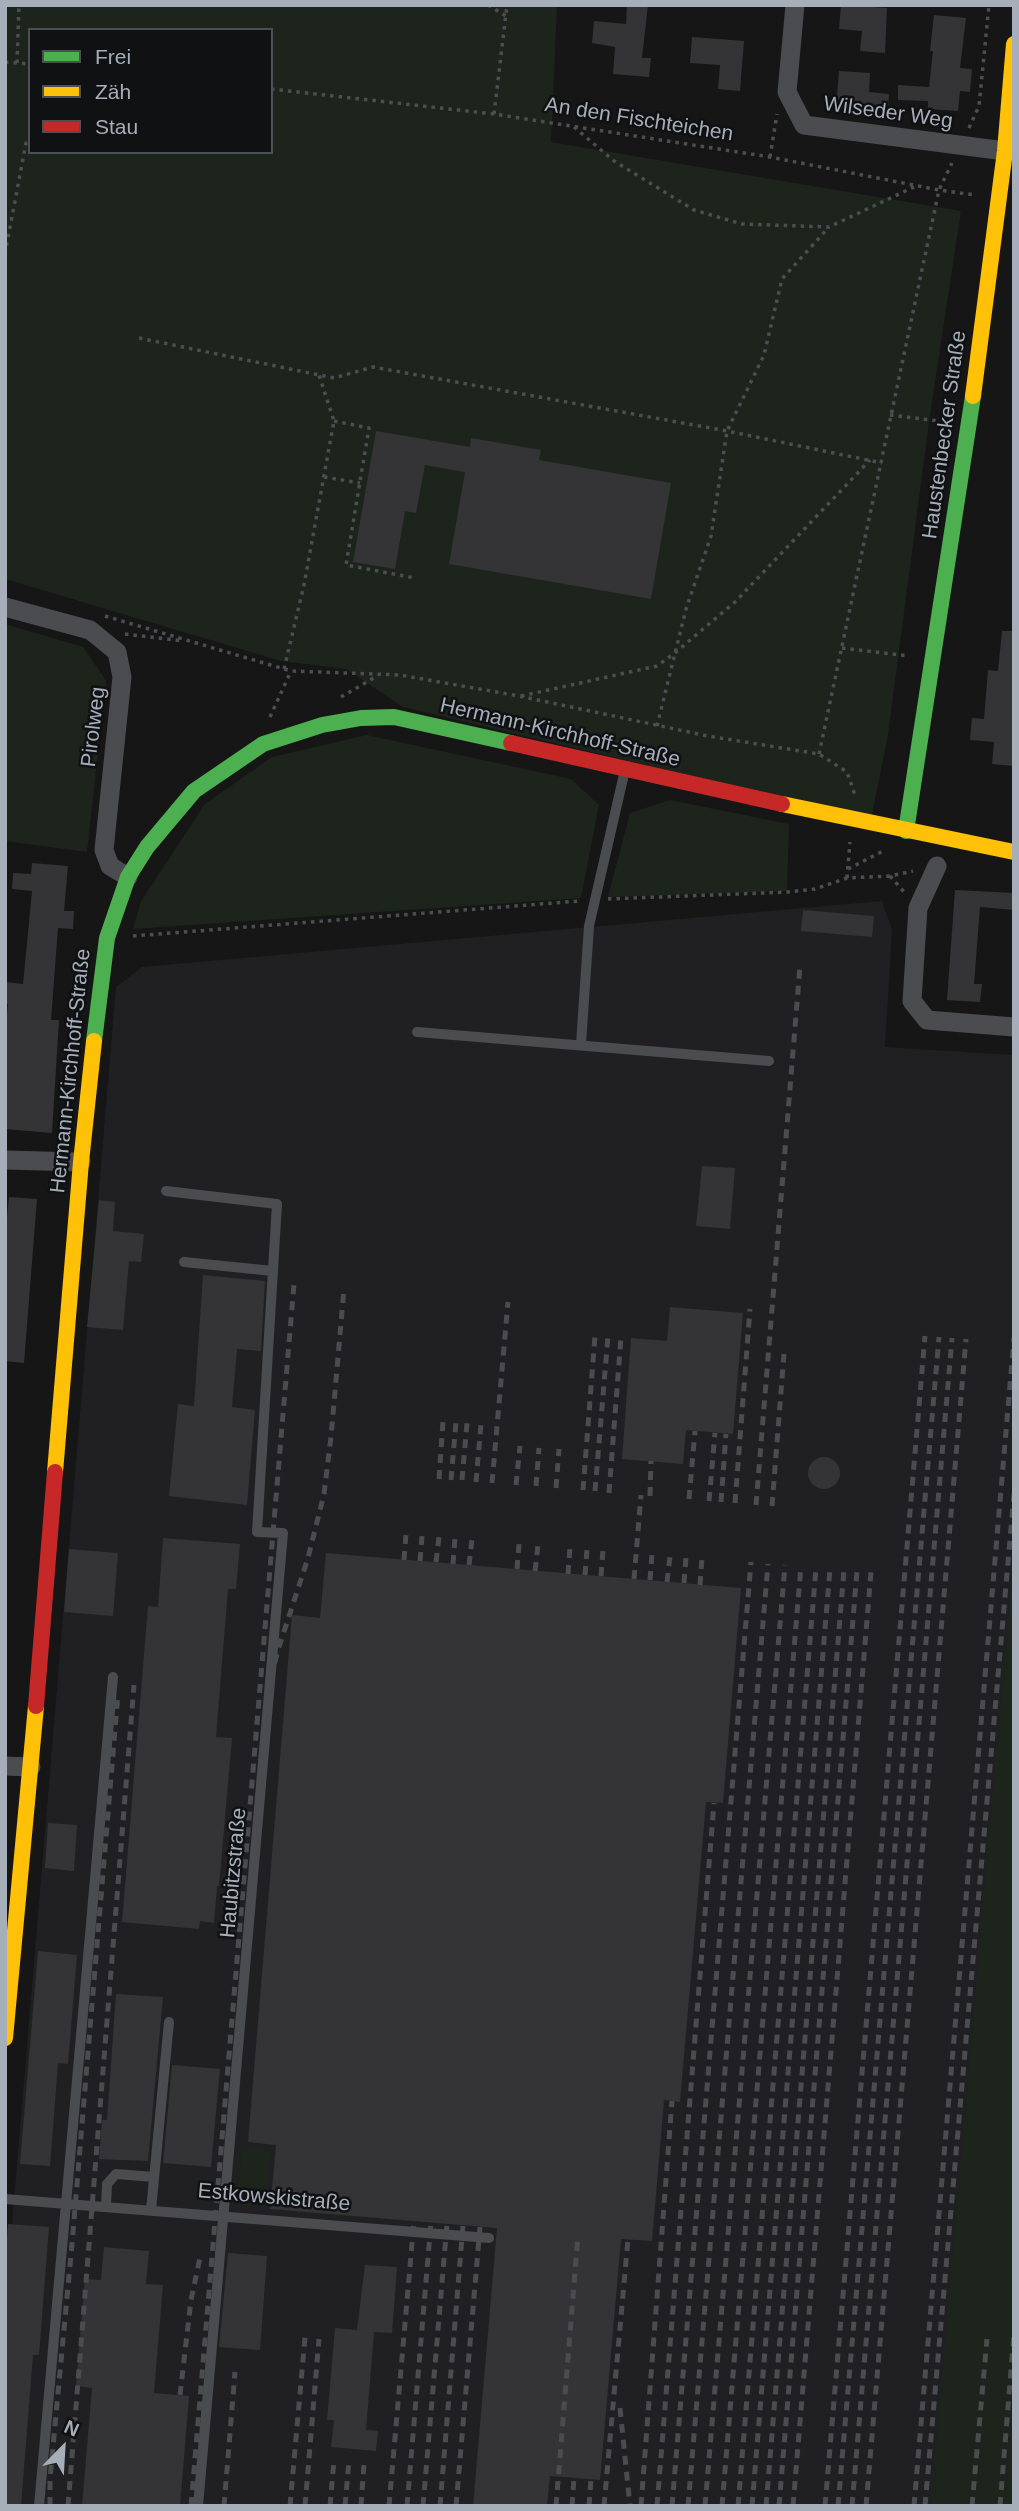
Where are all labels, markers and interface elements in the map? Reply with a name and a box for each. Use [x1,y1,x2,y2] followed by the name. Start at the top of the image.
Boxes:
[28,28,273,154] legend
[95,45,131,68] text: Frei
[95,80,131,103] text: Zäh
[822,91,954,135] street label: Wilseder Weg
[543,93,735,147] street label: An den Fischteichen
[95,115,138,138] text: Stau
[918,329,972,541] street label: Haustenbecker Straße
[77,685,111,769] street label: Pirolweg
[437,693,683,773] street label: Hermann-Kirchhoff-Straße
[46,947,96,1195] street label: Hermann-Kirchhoff-Straße
[216,1807,252,1939] street label: Haubitzstraße
[197,2179,351,2217] street label: Estkowskistraße
[28,2413,98,2483] north arrow
[61,2416,82,2441] text: N

